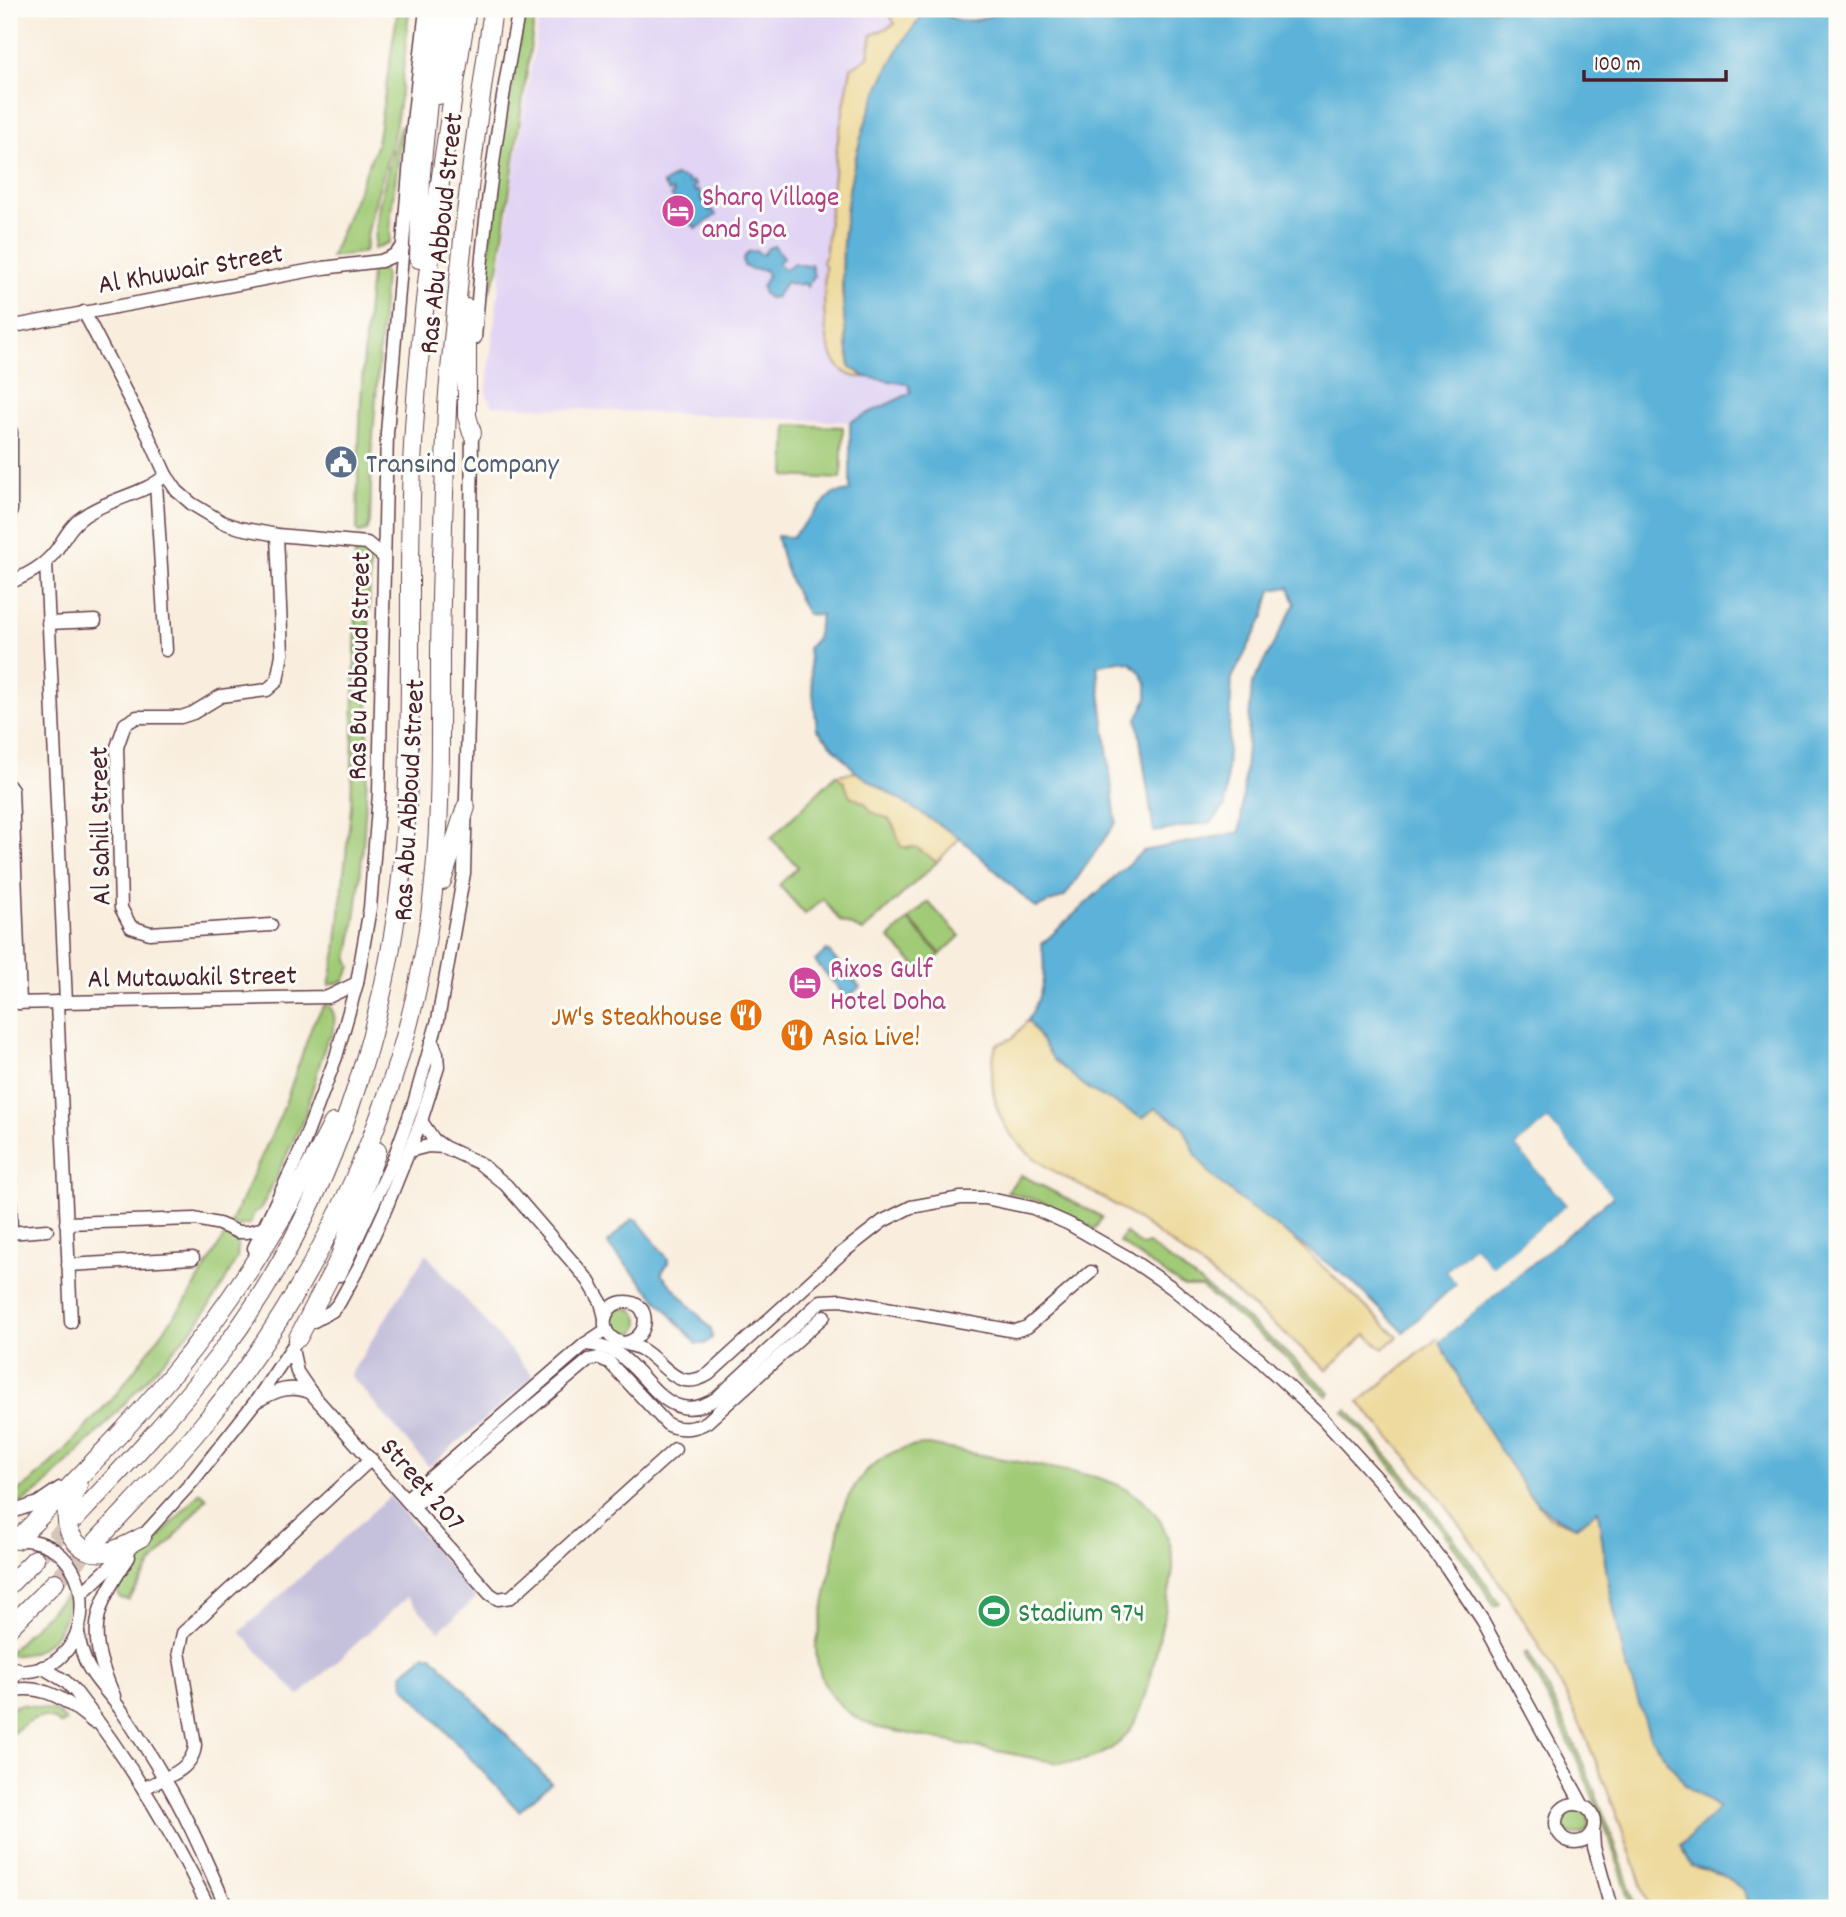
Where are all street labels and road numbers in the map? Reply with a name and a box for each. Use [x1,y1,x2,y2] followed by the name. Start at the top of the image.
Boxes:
[411,111,477,356] street label: Ras Abu Abboud Street
[95,236,287,308] street label: Al Khuwair Street
[340,552,384,781] street label: Ras Bu Abboud Street
[386,678,438,922] street label: Ras Abu Abboud Street
[82,746,124,906] street label: Al Sahill Street
[87,958,297,1002] street label: Al Mutawakil Street
[368,1431,472,1542] street label: Street 207

